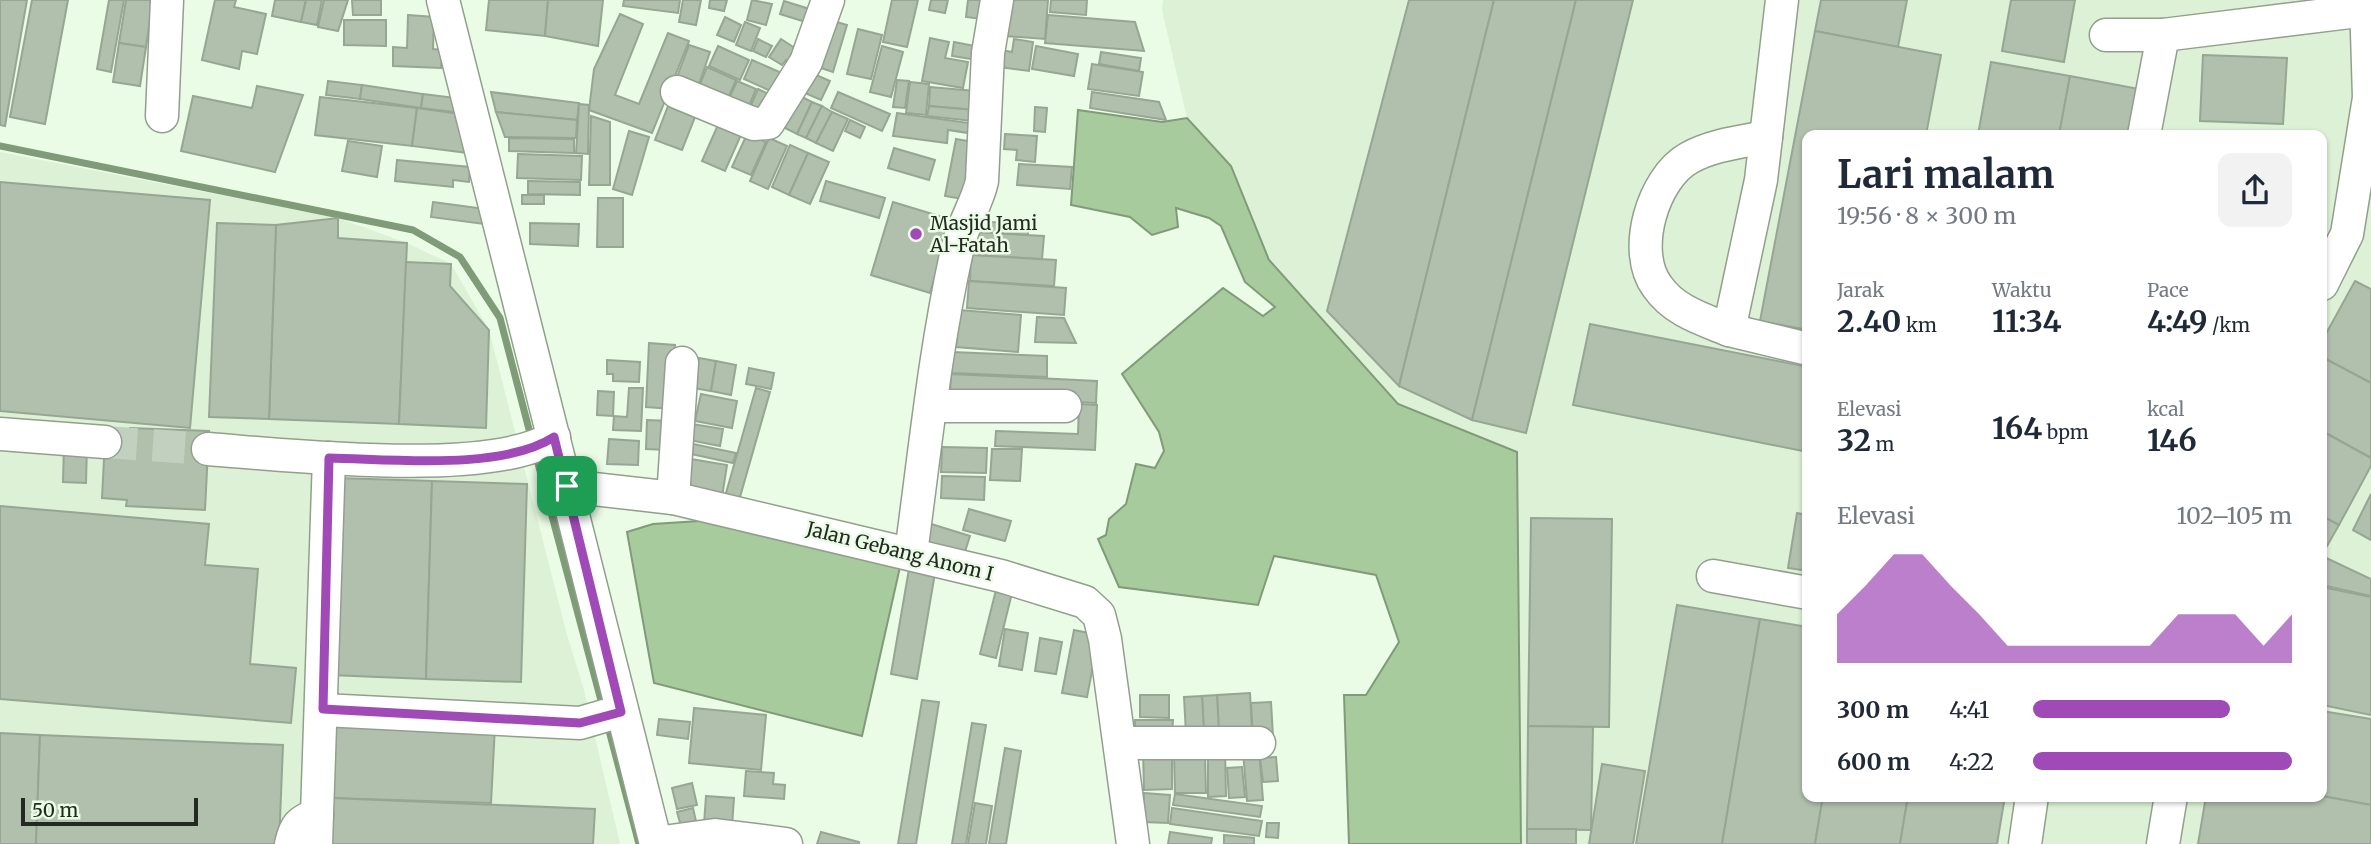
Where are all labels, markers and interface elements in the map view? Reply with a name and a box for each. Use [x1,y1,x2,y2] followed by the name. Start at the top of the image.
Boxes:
[1837,151,2054,198] text: Lari malam
[2218,153,2292,227] button: share
[1837,201,2016,230] text: 19:56 · 8 × 300 m
[929,211,1037,257] place label: Masjid Jami Al-Fatah
[908,226,924,242] marker: Masjid Jami Al-Fatah
[1837,278,1884,302] text: Jarak
[1992,278,2052,302] text: Waktu
[2147,278,2189,302] text: Pace
[1837,302,1901,340] text: 2.40
[1992,302,2062,340] text: 11:34
[2147,302,2207,340] text: 4:49
[1901,313,1937,337] text: km
[2207,313,2250,337] text: /km
[1837,397,1901,421] text: Elevasi
[2147,397,2184,421] text: kcal
[1992,409,2042,447] text: 164
[2042,420,2089,444] text: bpm
[1837,421,1871,459] text: 32
[2147,421,2197,459] text: 146
[1871,432,1894,456] text: m
[537,456,597,516] pin
[548,467,586,505] icon: arrive
[1837,501,1915,530] text: Elevasi
[2177,501,2292,530] text: 102–105 m
[803,516,996,586] street label: Jalan Gebang Anom I
[1837,695,1909,724] text: 300 m
[1949,695,1989,724] text: 4:41
[1837,747,1910,776] text: 600 m
[1949,747,1994,776] text: 4:22
[21,795,198,827] scale bar
[32,798,78,822] text: 50 m

